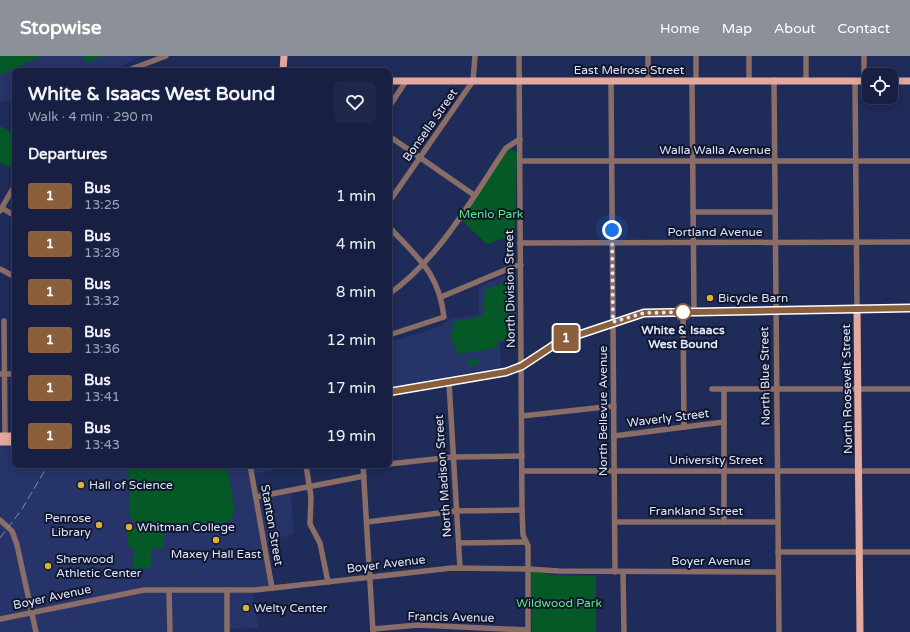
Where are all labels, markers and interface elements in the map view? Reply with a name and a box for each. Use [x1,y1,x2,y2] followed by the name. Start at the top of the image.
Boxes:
[20,17,101,39] text: Stopwise
[660,20,700,37] text: Home
[722,20,752,37] text: Map
[774,20,816,37] text: About
[838,20,890,37] text: Contact
[574,63,685,77] street label: East Melrose Street
[862,68,898,104] map controls
[862,68,898,104] button: locate
[334,81,376,123] button: heart
[28,83,275,105] text: White & Isaacs West Bound
[400,86,461,164] street label: Bonsella Street
[28,109,153,125] text: Walk · 4 min · 290 m
[659,143,771,157] street label: Walla Walla Avenue
[28,145,107,163] text: Departures
[84,179,111,197] text: Bus
[46,187,54,204] text: 1
[336,187,376,205] text: 1 min
[84,197,120,213] text: 13:25
[459,207,524,221] park label: Menlo Park
[602,220,622,240] your location
[667,225,763,239] street label: Portland Avenue
[84,227,111,245] text: Bus
[502,229,518,348] street label: North Division Street
[46,235,54,252] text: 1
[336,235,376,253] text: 4 min
[84,245,120,261] text: 13:28
[84,275,111,293] text: Bus
[46,283,54,300] text: 1
[336,283,376,301] text: 8 min
[718,291,788,305] place label: Bicycle Barn
[84,293,120,309] text: 13:32
[705,293,715,303] marker: Bicycle Barn
[674,303,692,321] marker: White & Isaacs West Bound
[84,323,111,341] text: Bus
[641,323,725,351] place label: White & Isaacs West Bound
[839,323,855,454] street label: North Roosevelt Street
[553,325,579,351] line badge: 1
[757,326,773,426] street label: North Blue Street
[562,329,570,346] text: 1
[46,331,54,348] text: 1
[327,331,376,349] text: 12 min
[84,341,120,357] text: 13:36
[596,345,610,476] street label: North Bellevue Avenue
[84,371,111,389] text: Bus
[46,379,54,396] text: 1
[327,379,376,397] text: 17 min
[84,389,120,405] text: 13:41
[626,406,710,430] street label: Waverly Street
[432,414,454,538] street label: North Madison Street
[84,419,111,437] text: Bus
[46,427,54,444] text: 1
[327,427,376,445] text: 19 min
[84,437,120,453] text: 13:43
[669,453,763,467] street label: University Street
[89,478,173,492] place label: Hall of Science
[76,480,86,490] marker: Hall of Science
[258,483,286,567] street label: Stanton Street
[649,504,744,518] street label: Frankland Street
[45,511,92,539] place label: Penrose Library
[94,520,104,530] marker: Penrose Library
[137,520,235,534] place label: Whitman College
[124,522,134,532] marker: Whitman College
[211,535,221,545] marker: Maxey Hall East
[171,547,262,561] place label: Maxey Hall East
[56,552,142,580] place label: Sherwood Athletic Center
[346,552,426,576] street label: Boyer Avenue
[671,554,751,568] street label: Boyer Avenue
[43,561,53,571] marker: Sherwood Athletic Center
[12,582,92,612] street label: Boyer Avenue
[516,596,602,610] park label: Wildwood Park
[254,601,328,615] place label: Welty Center
[241,603,251,613] marker: Welty Center
[407,609,495,625] street label: Francis Avenue

